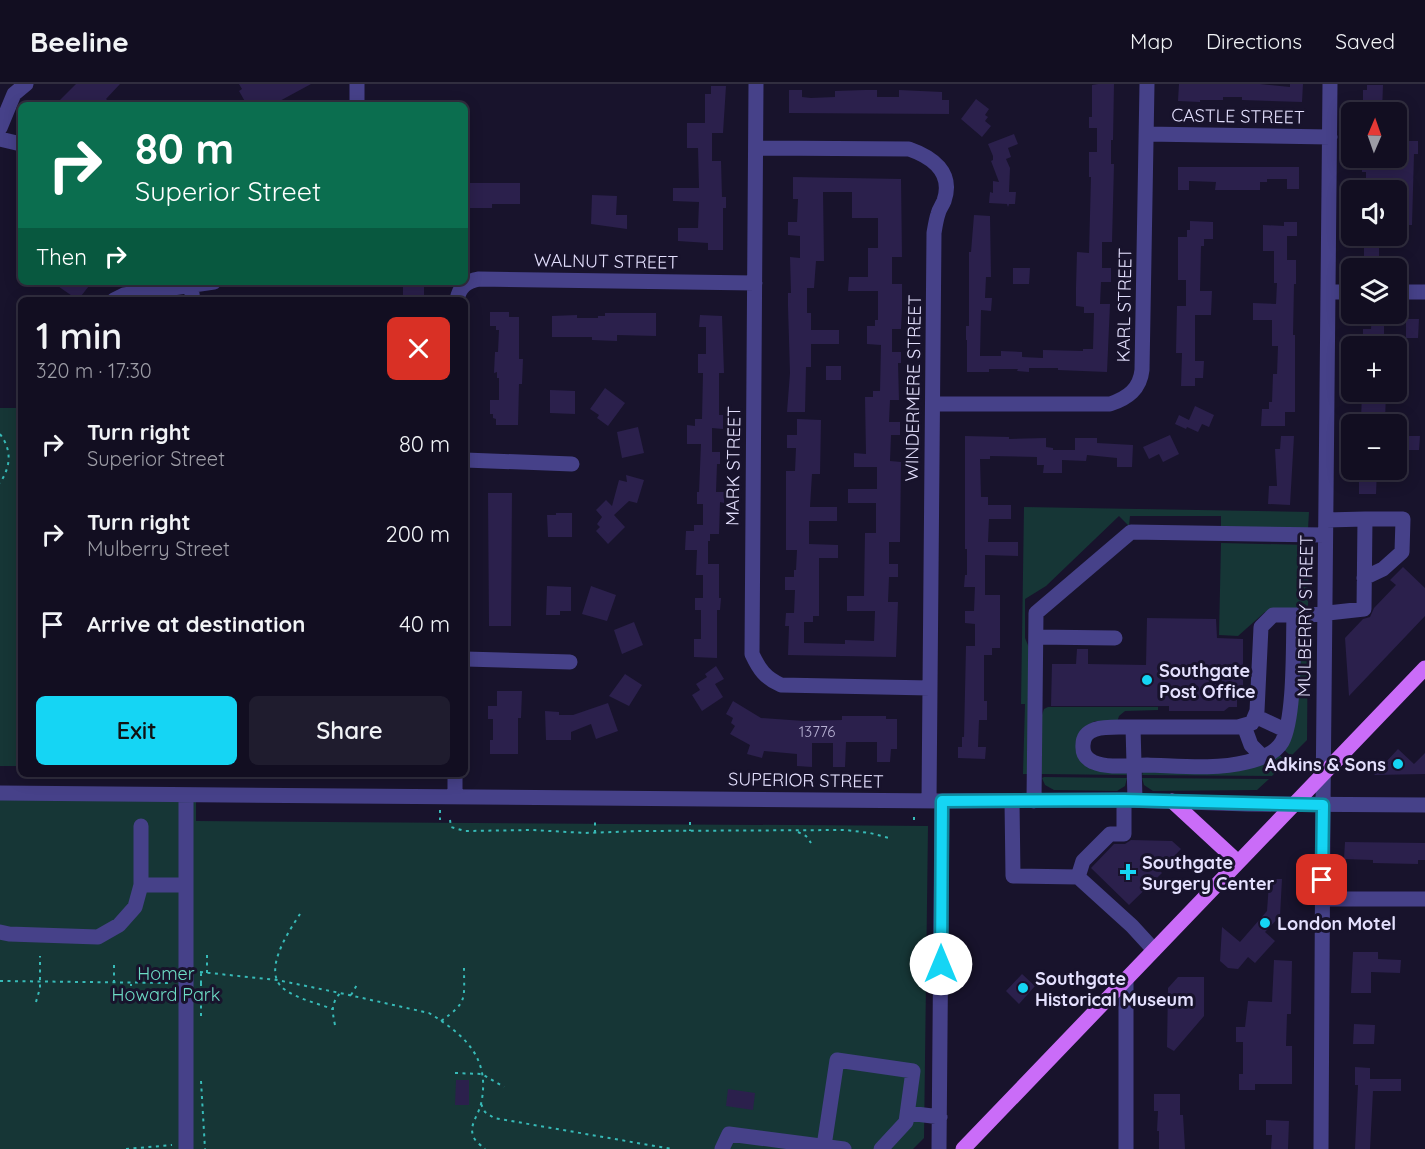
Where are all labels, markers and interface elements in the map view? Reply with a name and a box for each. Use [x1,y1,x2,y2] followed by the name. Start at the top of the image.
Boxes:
[30,24,129,59] text: Beeline
[1130,28,1173,54] text: Map
[1206,28,1302,54] text: Directions
[1335,28,1395,54] text: Saved
[1341,102,1407,168] north arrow
[1341,102,1407,480] map controls
[1171,103,1305,129] street label: CASTLE STREET
[135,122,234,175] text: 80 m
[36,126,114,204] icon: right
[135,174,321,208] text: Superior Street
[1341,180,1407,246] button: sound
[99,240,132,273] icon: right
[36,243,87,271] text: Then
[1112,247,1137,363] street label: KARL STREET
[534,248,678,274] street label: WALNUT STREET
[1341,258,1407,324] button: layers
[900,294,926,482] street label: WINDERMERE STREET
[36,313,122,358] text: 1 min
[387,317,450,380] button: close
[1341,336,1407,402] button: +
[36,358,152,383] text: 320 m · 17:30
[720,406,746,526] street label: MARK STREET
[1341,414,1407,480] button: −
[87,418,191,446] text: Turn right
[36,428,69,461] icon: right
[399,430,450,458] text: 80 m
[87,446,225,471] text: Superior Street
[87,508,191,536] text: Turn right
[36,518,69,551] icon: right
[386,520,450,548] text: 200 m
[1292,535,1318,697] street label: MULBERRY STREET
[87,536,230,561] text: Mulberry Street
[36,608,69,641] icon: arrive
[87,610,305,638] text: Arrive at destination
[399,610,450,638] text: 40 m
[1159,659,1256,703] place label: Southgate Post Office
[1140,673,1154,687] marker: Southgate Post Office
[36,696,237,765] button: Exit
[249,696,450,765] button: Share
[799,722,835,741] house number: 13776
[1265,753,1386,776] place label: Adkins & Sons
[1391,757,1405,771] marker: Adkins & Sons
[728,767,884,793] street label: SUPERIOR STREET
[1142,851,1275,895] place label: Southgate Surgery Center
[1296,854,1347,905] pin
[1119,863,1137,881] marker: Southgate Surgery Center
[1305,863,1338,896] icon: arrive
[1277,912,1396,935] place label: London Motel
[1258,916,1272,930] marker: London Motel
[909,932,973,996] position arrow
[112,962,220,1006] park label: Homer Howard Park
[1035,967,1194,1011] place label: Southgate Historical Museum
[1016,981,1030,995] marker: Southgate Historical Museum

